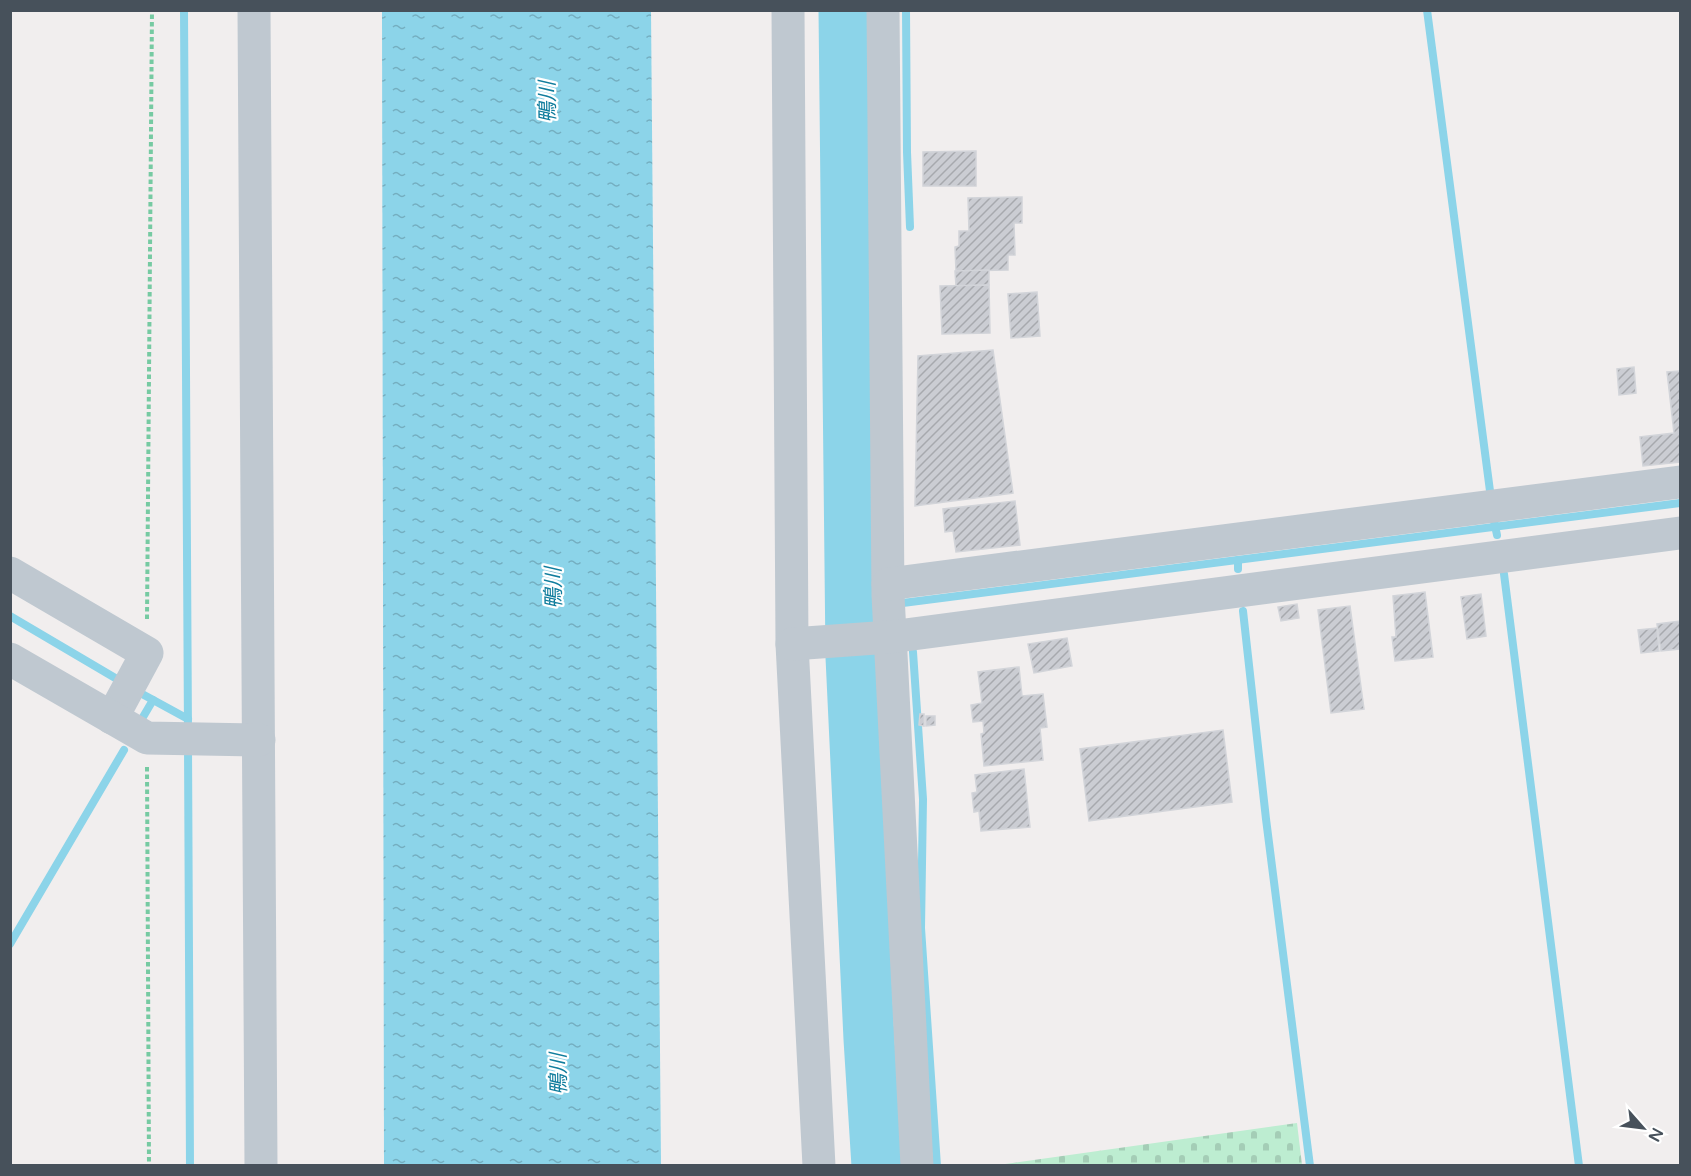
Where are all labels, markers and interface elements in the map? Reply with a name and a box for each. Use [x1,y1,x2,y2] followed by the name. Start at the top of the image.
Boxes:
[535,79,561,123] water label: 鴨川
[541,565,567,609] water label: 鴨川
[546,1051,572,1095] water label: 鴨川
[1613,1098,1673,1158] north arrow
[1644,1124,1667,1145] text: N

